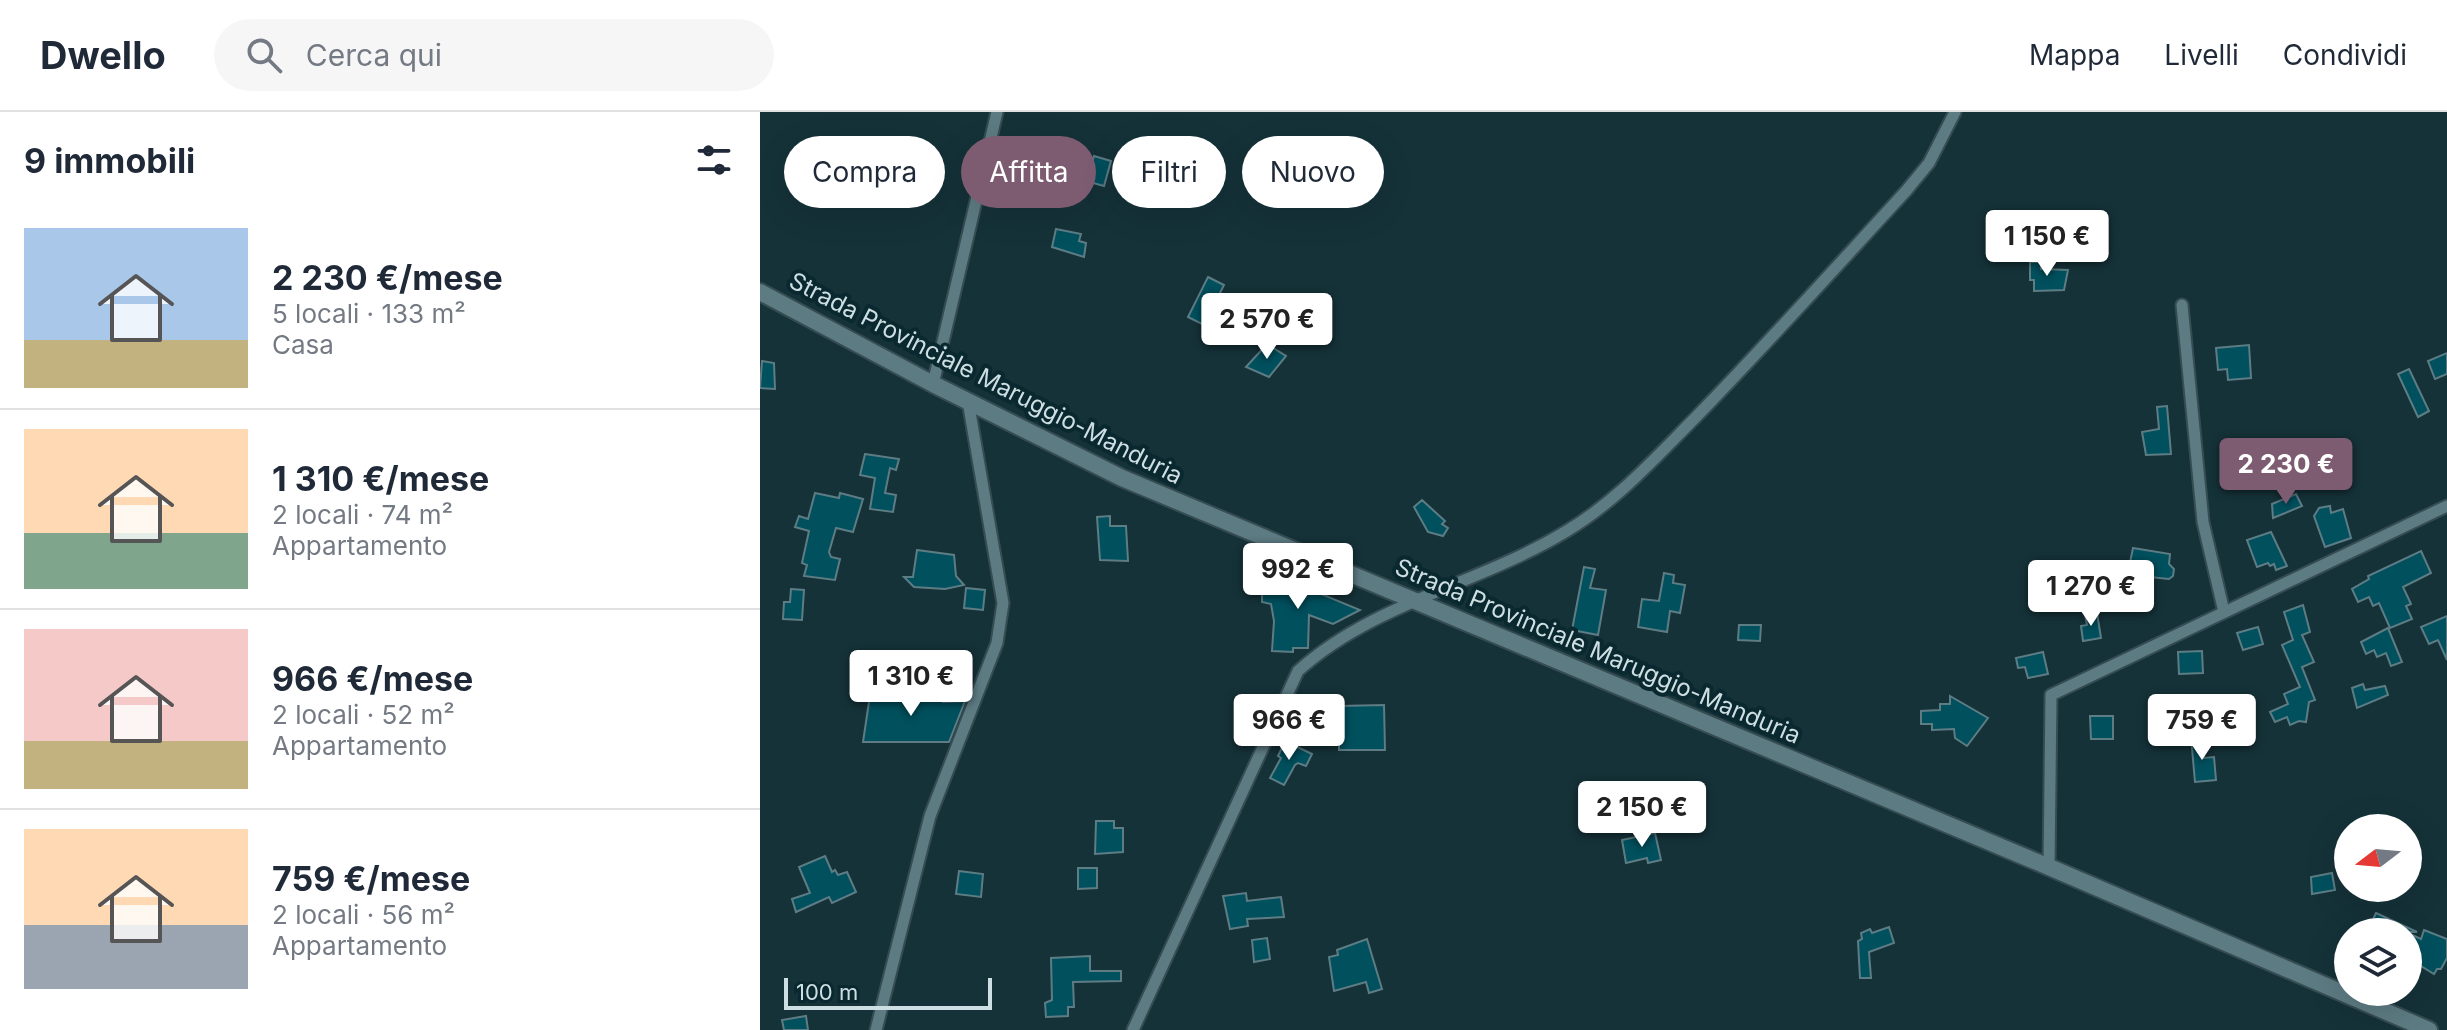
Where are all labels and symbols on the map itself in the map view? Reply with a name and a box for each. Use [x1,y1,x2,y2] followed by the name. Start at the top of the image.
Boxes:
[1973,210,2121,278] pin: 1 150 €
[784,266,1188,490] street label: Strada Provinciale Maruggio-Manduria
[1193,293,1341,361] pin: 2 570 €
[2212,438,2360,506] pin: 2 230 €
[1242,543,1354,611] pin: 992 €
[1391,552,1805,750] street label: Strada Provinciale Maruggio-Manduria
[2017,560,2165,628] pin: 1 270 €
[837,650,985,718] pin: 1 310 €
[1233,694,1345,762] pin: 966 €
[2146,694,2258,762] pin: 759 €
[1568,781,1716,849] pin: 2 150 €
[2334,814,2422,902] north arrow
[784,974,992,1010] scale bar

